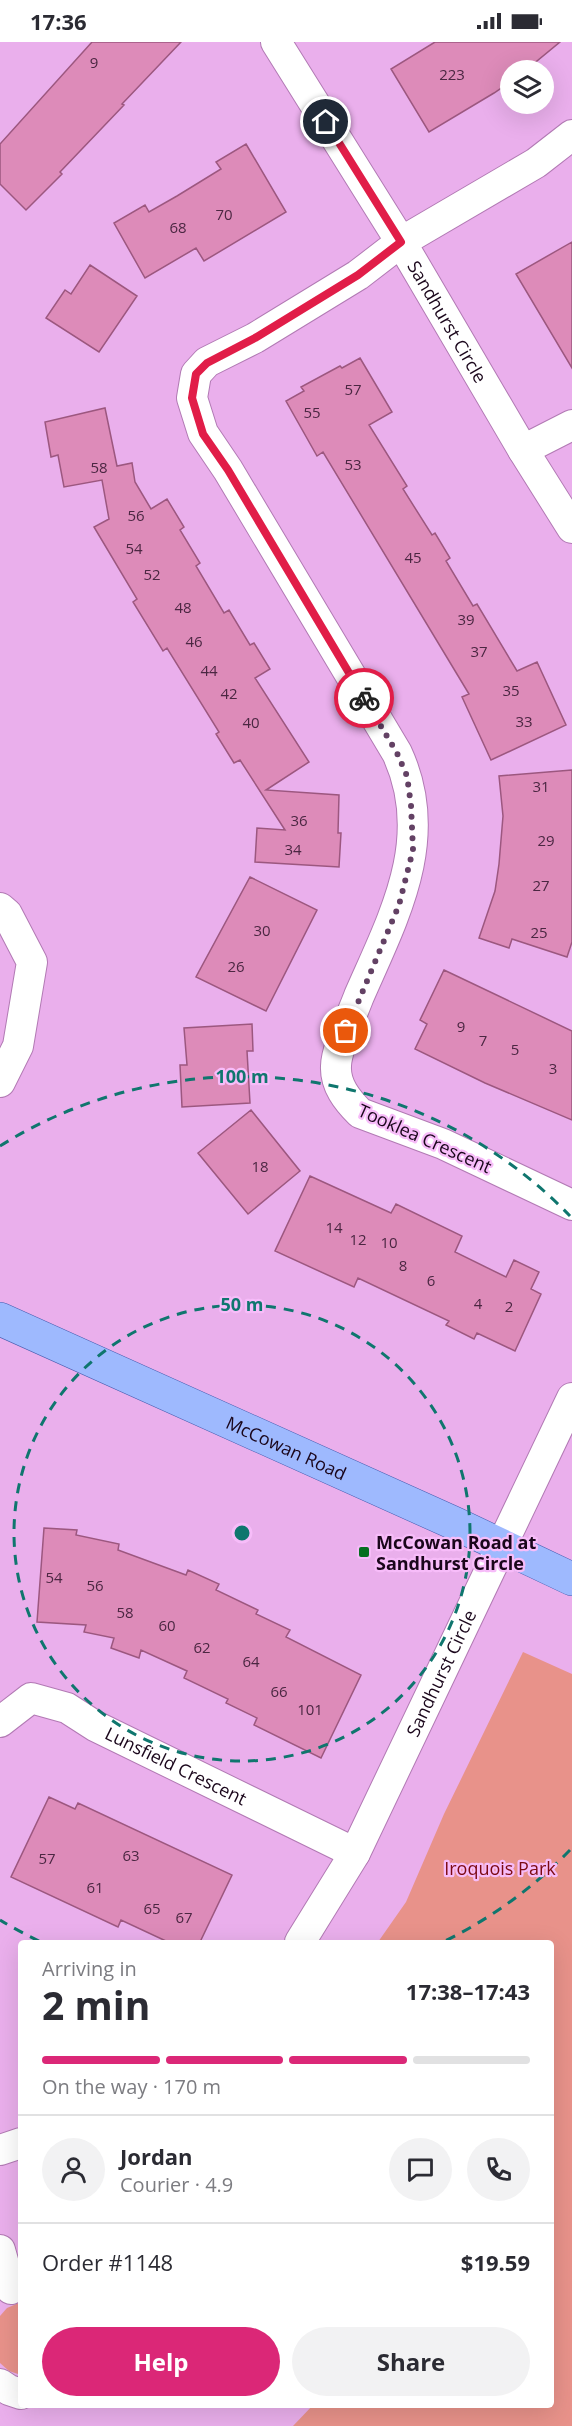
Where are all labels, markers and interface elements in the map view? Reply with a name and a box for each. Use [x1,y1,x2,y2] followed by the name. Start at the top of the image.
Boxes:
[30,6,87,36] text: 17:36
[90,52,98,72] house number: 9
[500,60,554,114] map controls
[500,60,554,114] button: layers
[439,64,465,84] house number: 223
[300,96,351,147] pin
[309,105,342,138] icon: home
[215,204,233,224] house number: 70
[169,217,187,237] house number: 68
[402,256,493,387] street label: Sandhurst Circle
[344,379,362,399] house number: 57
[303,402,321,422] house number: 55
[344,454,362,474] house number: 53
[90,457,108,477] house number: 58
[127,505,145,525] house number: 56
[125,538,143,558] house number: 54
[404,547,422,567] house number: 45
[143,564,161,584] house number: 52
[174,597,192,617] house number: 48
[457,609,475,629] house number: 39
[185,631,203,651] house number: 46
[470,641,488,661] house number: 37
[200,660,218,680] house number: 44
[334,668,394,728] courier
[502,680,520,700] house number: 35
[348,682,381,715] icon: bike
[220,683,238,703] house number: 42
[515,711,533,731] house number: 33
[242,712,260,732] house number: 40
[532,776,550,796] house number: 31
[290,810,308,830] house number: 36
[537,830,555,850] house number: 29
[284,839,302,859] house number: 34
[532,875,550,895] house number: 27
[253,920,271,940] house number: 30
[530,922,548,942] house number: 25
[227,956,245,976] house number: 26
[320,1005,371,1056] pin
[329,1014,362,1047] icon: bag
[457,1016,465,1036] house number: 9
[479,1030,487,1050] house number: 7
[511,1039,519,1059] house number: 5
[549,1058,557,1078] house number: 3
[215,1064,269,1088] text: 100 m
[354,1098,496,1178] street label: Tooklea Crescent
[251,1156,269,1176] house number: 18
[325,1217,343,1237] house number: 14
[349,1229,367,1249] house number: 12
[380,1232,398,1252] house number: 10
[399,1255,407,1275] house number: 8
[427,1270,435,1290] house number: 6
[221,1292,263,1316] text: 50 m
[474,1293,483,1313] house number: 4
[505,1296,513,1316] house number: 2
[222,1410,350,1485] street label: McCowan Road
[232,1523,252,1543] centre of rings
[376,1530,536,1575] place label: McCowan Road at Sandhurst Circle
[357,1545,371,1559] marker: McCowan Road at Sandhurst Circle
[45,1567,63,1587] house number: 54
[86,1575,104,1595] house number: 56
[116,1602,134,1622] house number: 58
[400,1606,481,1740] street label: Sandhurst Circle
[158,1615,176,1635] house number: 60
[193,1637,211,1657] house number: 62
[242,1651,260,1671] house number: 64
[270,1681,288,1701] house number: 66
[297,1699,323,1719] house number: 101
[101,1721,251,1810] street label: Lunsfield Crescent
[122,1845,140,1865] house number: 63
[38,1848,56,1868] house number: 57
[444,1856,556,1880] park label: Iroquois Park
[86,1877,104,1897] house number: 61
[143,1898,161,1918] house number: 65
[175,1907,193,1927] house number: 67
[42,1955,137,1982] text: Arriving in
[406,1976,530,2006] text: 17:38–17:43
[42,1978,150,2031] text: 2 min
[42,2073,221,2100] text: On the way · 170 m
[42,2138,105,2201] button: person
[389,2138,452,2201] button: chat
[467,2138,530,2201] button: phone
[120,2141,193,2171] text: Jordan
[120,2171,233,2198] text: Courier · 4.9
[42,2247,173,2277] text: Order #1148
[461,2247,530,2277] text: $19.59
[42,2327,280,2396] button: Help
[292,2327,530,2396] button: Share

